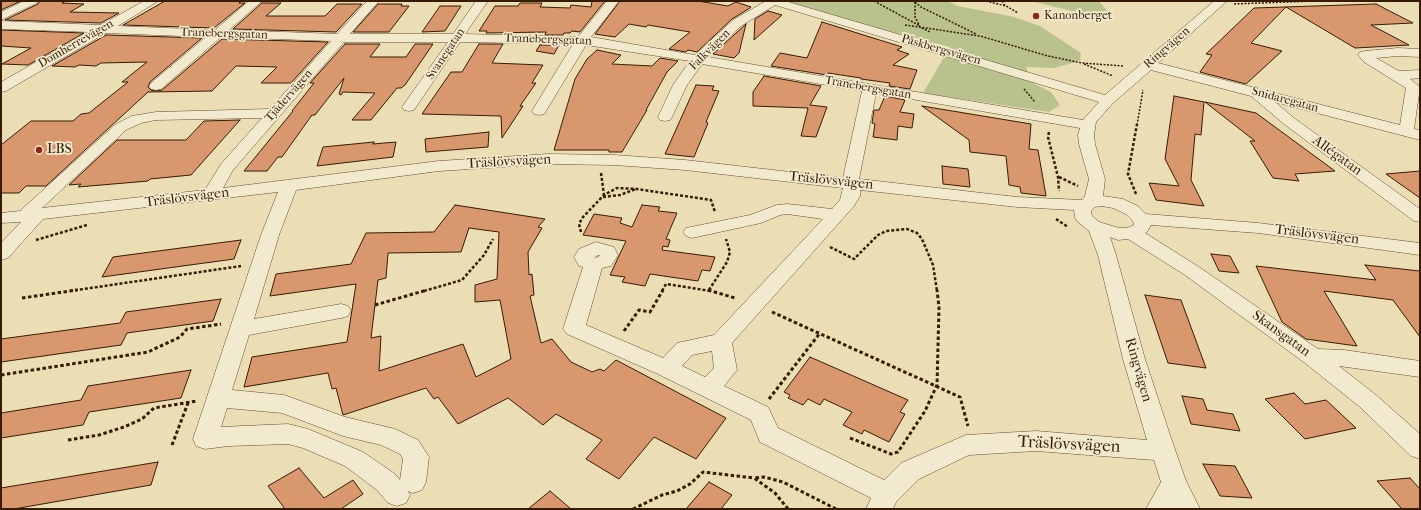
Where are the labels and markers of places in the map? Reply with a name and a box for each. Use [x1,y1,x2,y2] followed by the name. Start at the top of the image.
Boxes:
[1044,9,1112,23] place label: Kanonberget
[1031,11,1041,21] marker: Kanonberget
[47,142,72,158] place label: LBS
[34,145,44,155] marker: LBS

